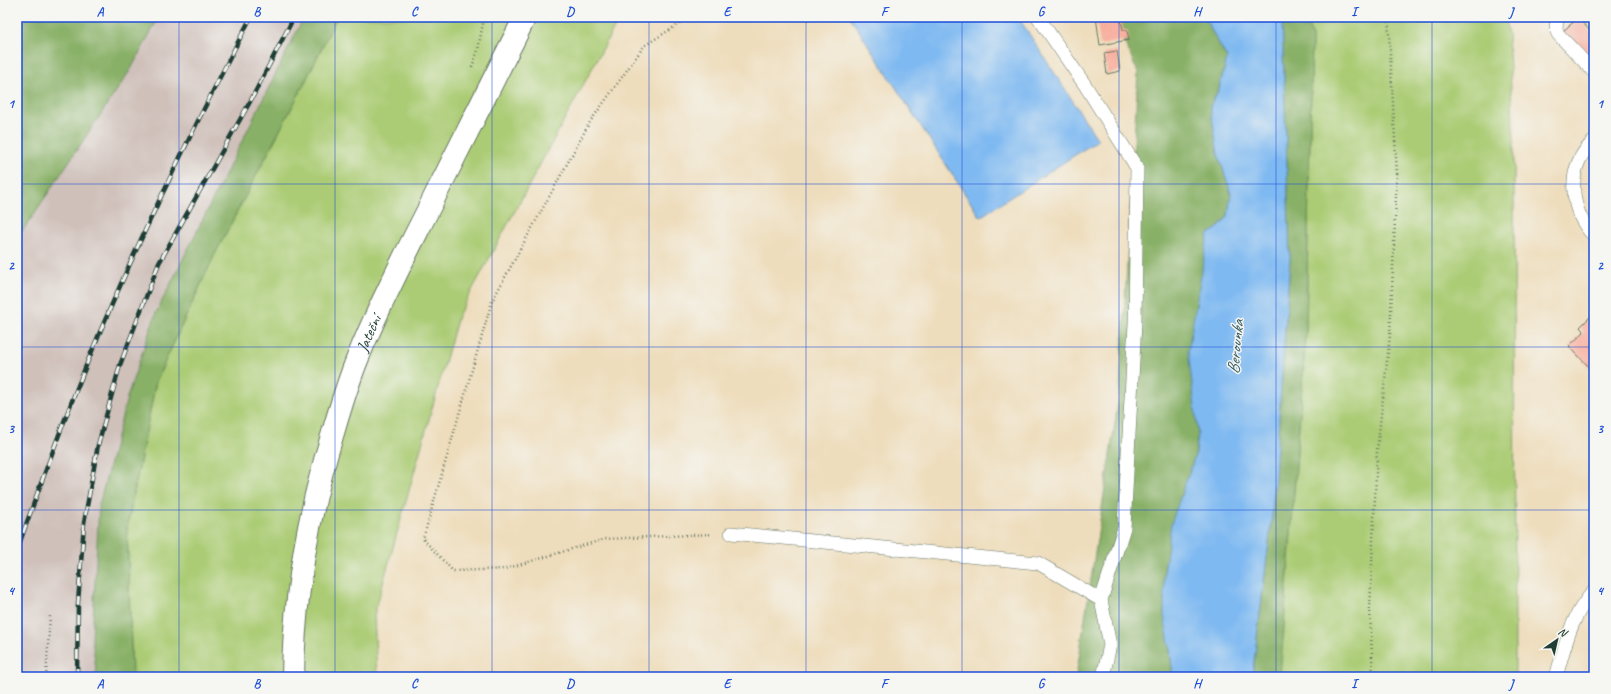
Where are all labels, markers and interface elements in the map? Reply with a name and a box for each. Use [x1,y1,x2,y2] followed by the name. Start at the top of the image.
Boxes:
[97,4,105,20] text: A
[254,4,262,20] text: B
[411,4,419,20] text: C
[566,4,575,20] text: D
[724,4,733,20] text: E
[881,4,890,20] text: F
[1038,4,1046,20] text: G
[1193,4,1203,20] text: H
[1351,4,1360,20] text: I
[1508,4,1515,20] text: J
[8,96,16,112] text: 1
[1597,96,1605,112] text: 1
[8,258,15,274] text: 2
[1597,258,1604,274] text: 2
[352,309,387,356] street label: Jateční
[1223,318,1248,375] water label: Berounka
[8,421,15,437] text: 3
[1597,421,1604,437] text: 3
[8,583,16,599] text: 4
[1597,583,1605,599] text: 4
[1537,620,1577,660] north arrow
[1556,624,1571,641] text: N
[97,676,105,692] text: A
[254,676,262,692] text: B
[411,676,419,692] text: C
[566,676,575,692] text: D
[724,676,733,692] text: E
[881,676,890,692] text: F
[1038,676,1046,692] text: G
[1193,676,1203,692] text: H
[1351,676,1360,692] text: I
[1508,676,1515,692] text: J

